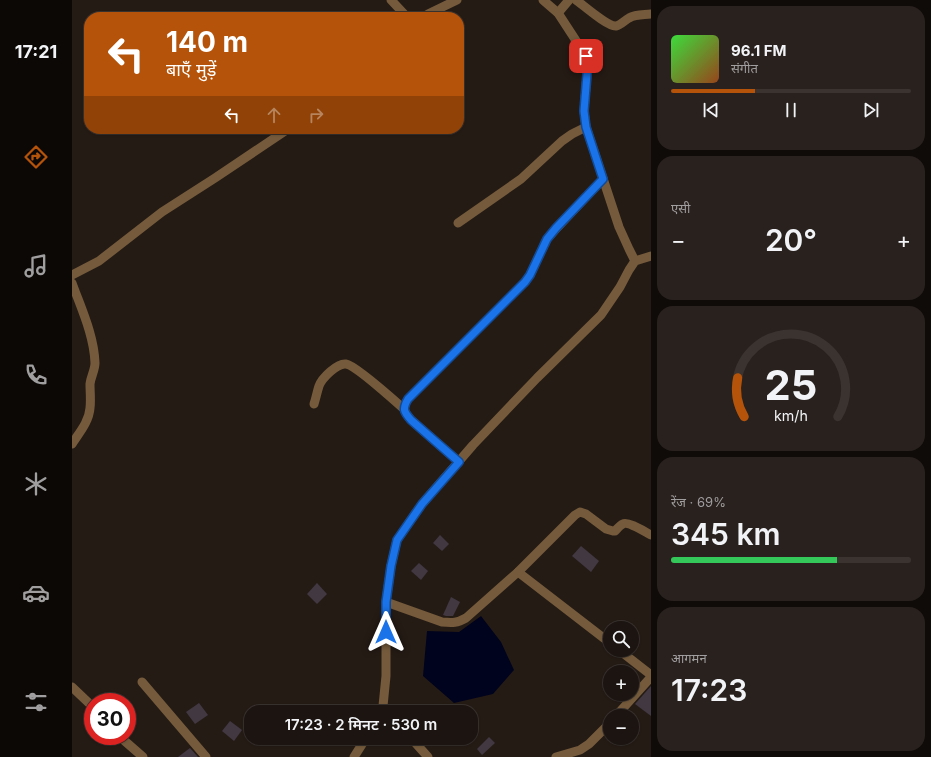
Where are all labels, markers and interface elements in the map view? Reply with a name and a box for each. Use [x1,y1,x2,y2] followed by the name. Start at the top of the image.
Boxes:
[166,25,248,59] text: 140 m
[100,28,152,80] icon: left
[569,39,603,73] pin
[15,41,57,62] text: 17:21
[731,41,787,60] text: 96.1 FM
[575,45,597,67] icon: arrive
[166,59,216,80] text: बाएँ मुड़ें
[731,60,758,76] text: संगीत
[700,99,722,121] icon: previous
[780,99,802,121] icon: pause
[860,99,882,121] icon: next
[221,104,243,126] icon: left
[263,104,285,126] icon: ahead
[305,104,327,126] icon: right
[22,143,50,171] icon: directions
[671,200,690,216] text: एसी
[765,222,817,258] text: 20°
[671,227,686,253] text: −
[896,227,911,253] text: +
[22,252,50,280] icon: music
[765,359,817,409] text: 25
[22,361,50,389] icon: phone
[774,406,808,423] text: km/h
[22,470,50,498] icon: climate
[671,494,726,510] text: रेंज · 69%
[671,516,781,552] text: 345 km
[22,579,50,607] icon: car
[365,611,407,653] position arrow
[603,621,639,745] map controls
[603,621,639,657] button: search
[671,650,707,666] text: आगमन
[603,665,639,701] button: +
[671,672,747,708] text: 17:23
[22,688,50,716] icon: filters
[84,693,136,745] speed limit sign: 30
[603,709,639,745] button: −
[285,715,437,734] text: 17:23 · 2 मिनट · 530 m

